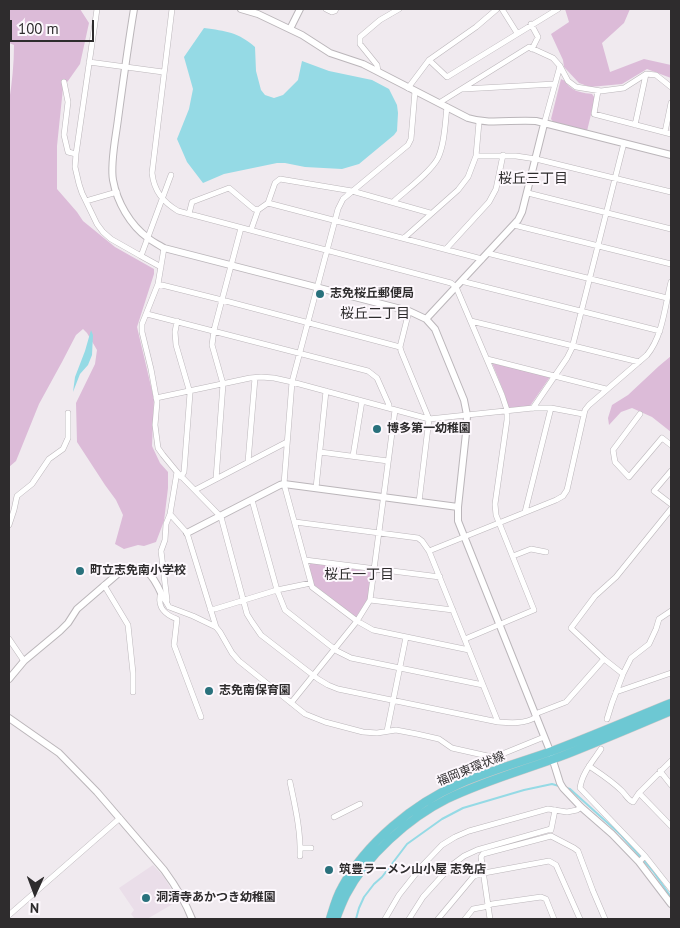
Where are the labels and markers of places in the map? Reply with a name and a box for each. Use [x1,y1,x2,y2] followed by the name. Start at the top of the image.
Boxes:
[330,287,414,301] place label: 志免桜丘郵便局
[314,288,326,300] marker: 志免桜丘郵便局
[387,422,471,436] place label: 博多第一幼稚園
[371,423,383,435] marker: 博多第一幼稚園
[90,564,186,578] place label: 町立志免南小学校
[74,565,86,577] marker: 町立志免南小学校
[219,684,291,698] place label: 志免南保育園
[203,685,215,697] marker: 志免南保育園
[339,863,486,877] place label: 筑豊ラーメン山小屋 志免店
[323,864,335,876] marker: 筑豊ラーメン山小屋 志免店
[156,891,276,905] place label: 洞清寺あかつき幼稚園
[140,892,152,904] marker: 洞清寺あかつき幼稚園

